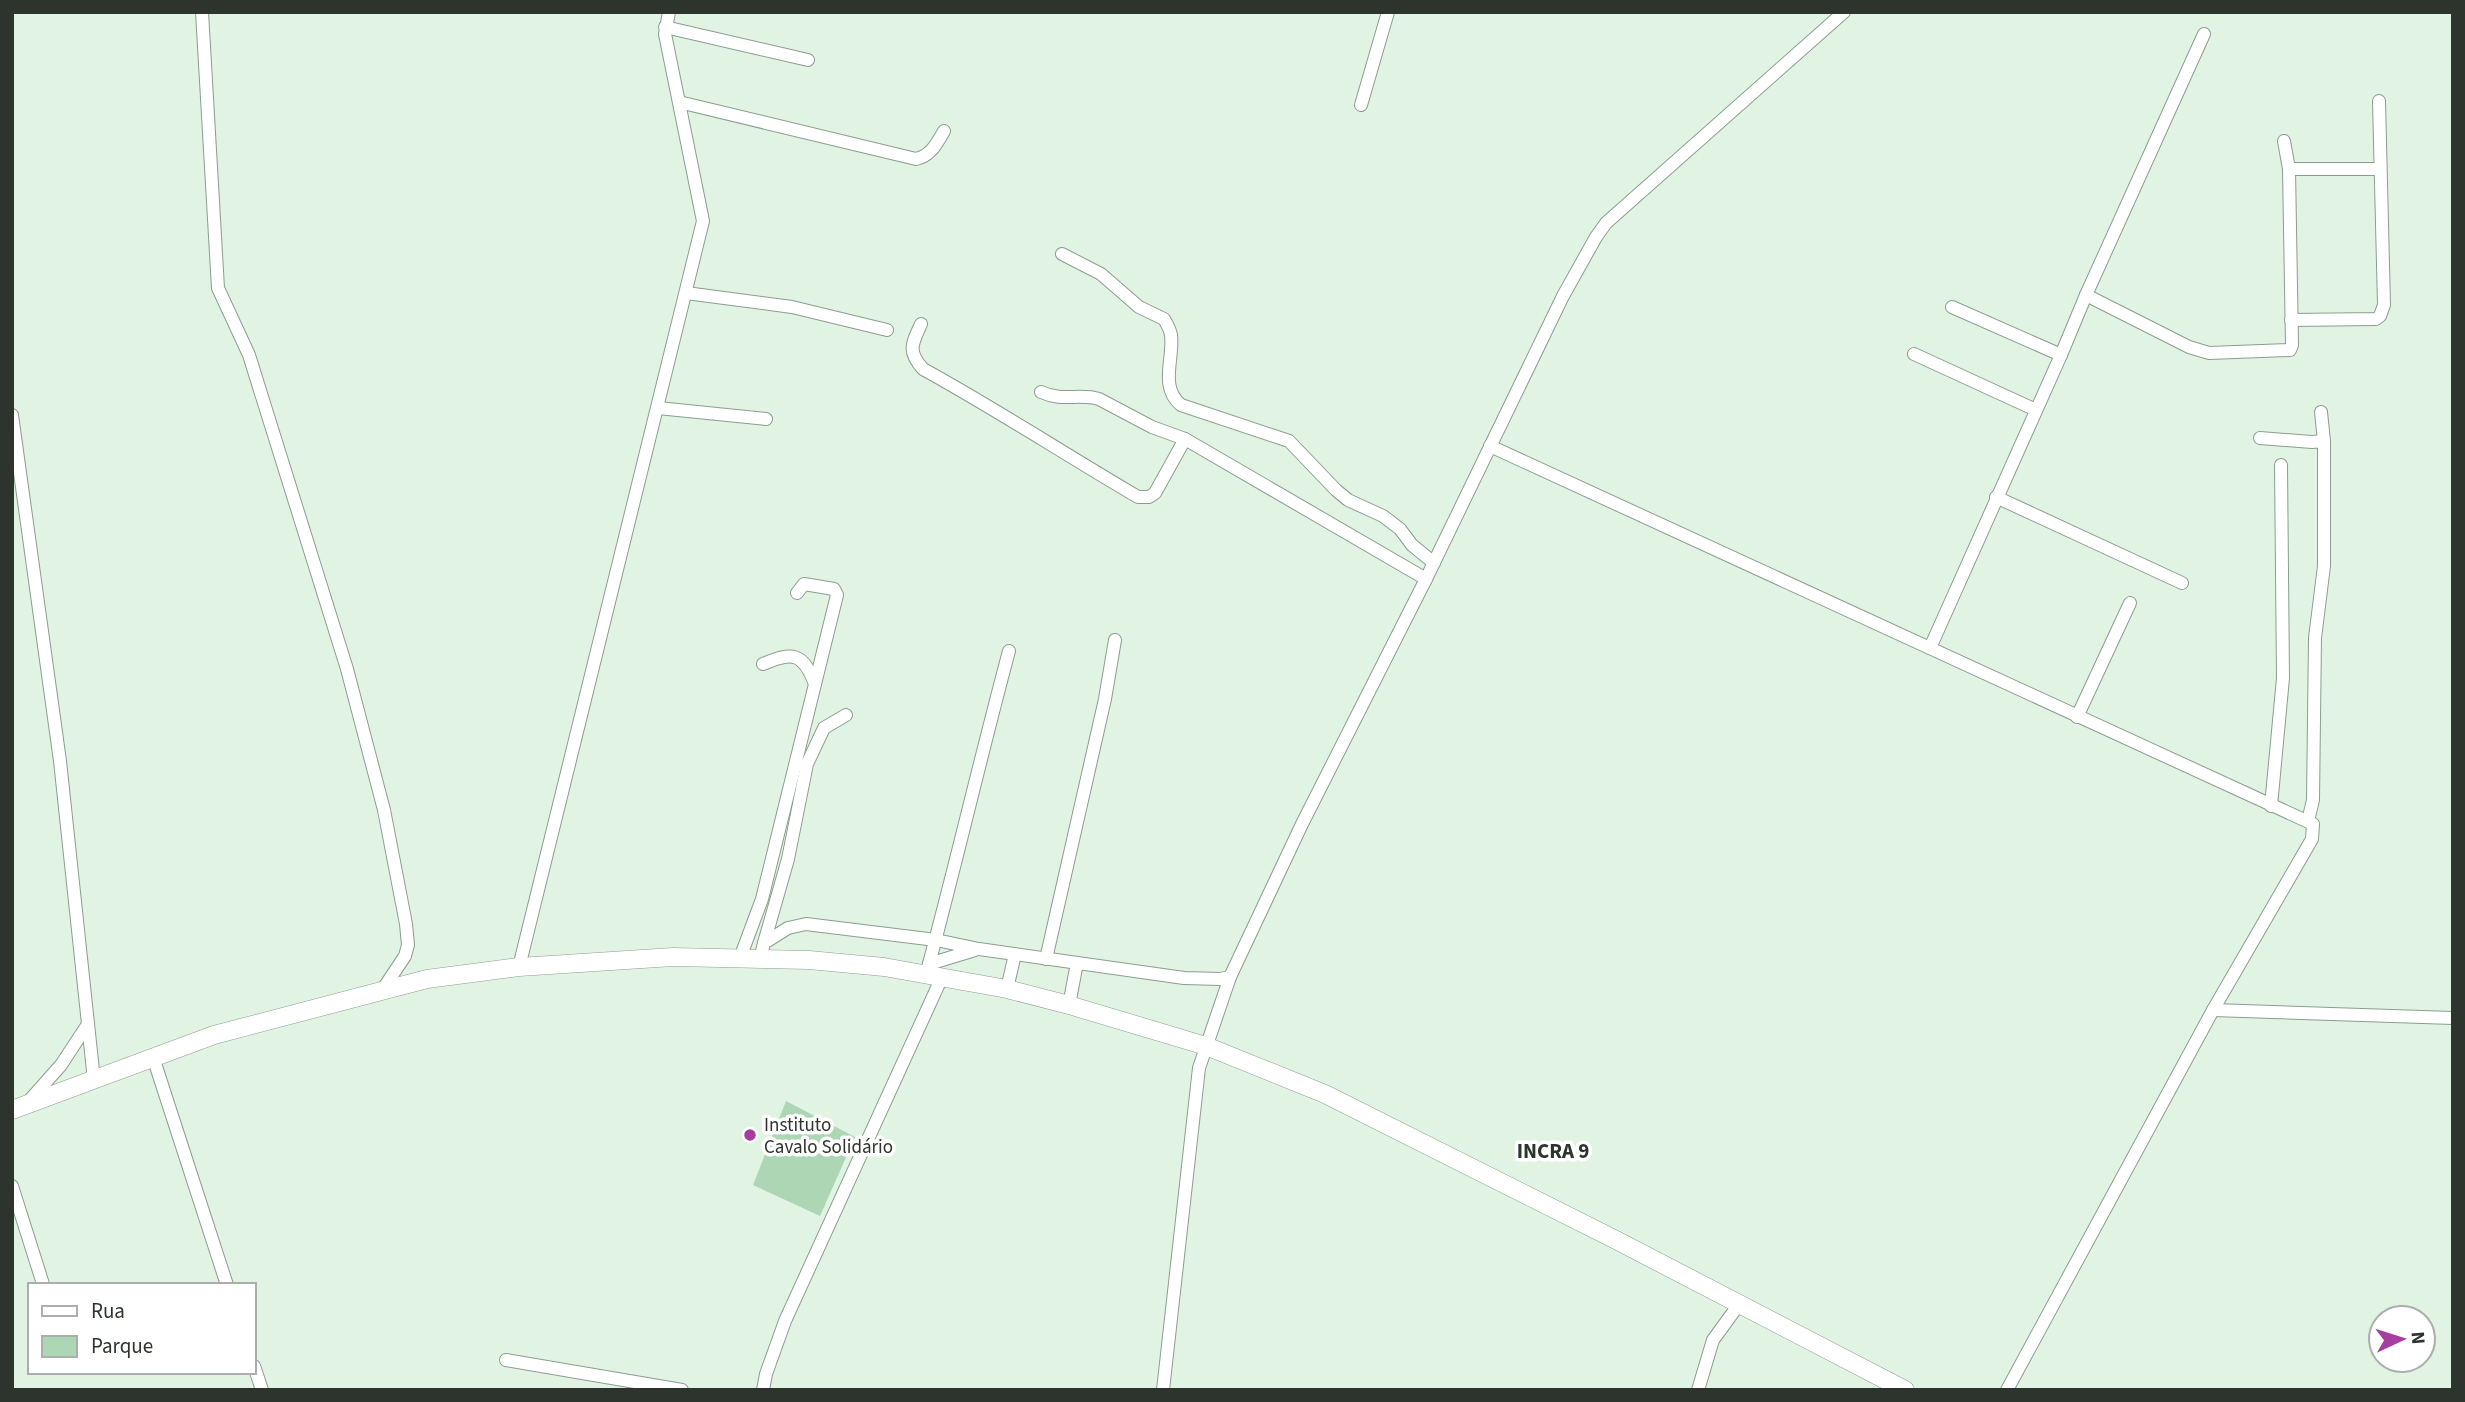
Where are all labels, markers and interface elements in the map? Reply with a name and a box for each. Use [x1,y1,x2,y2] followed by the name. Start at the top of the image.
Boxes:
[764,1112,893,1161] place label: Instituto Cavalo Solidário
[742,1127,758,1143] marker: Instituto Cavalo Solidário
[1517,1136,1589,1166] district label: INCRA 9
[28,1283,256,1374] legend
[91,1296,125,1326] text: Rua
[2367,1304,2437,1374] north arrow
[91,1331,153,1361] text: Parque
[2404,1331,2431,1345] text: N

